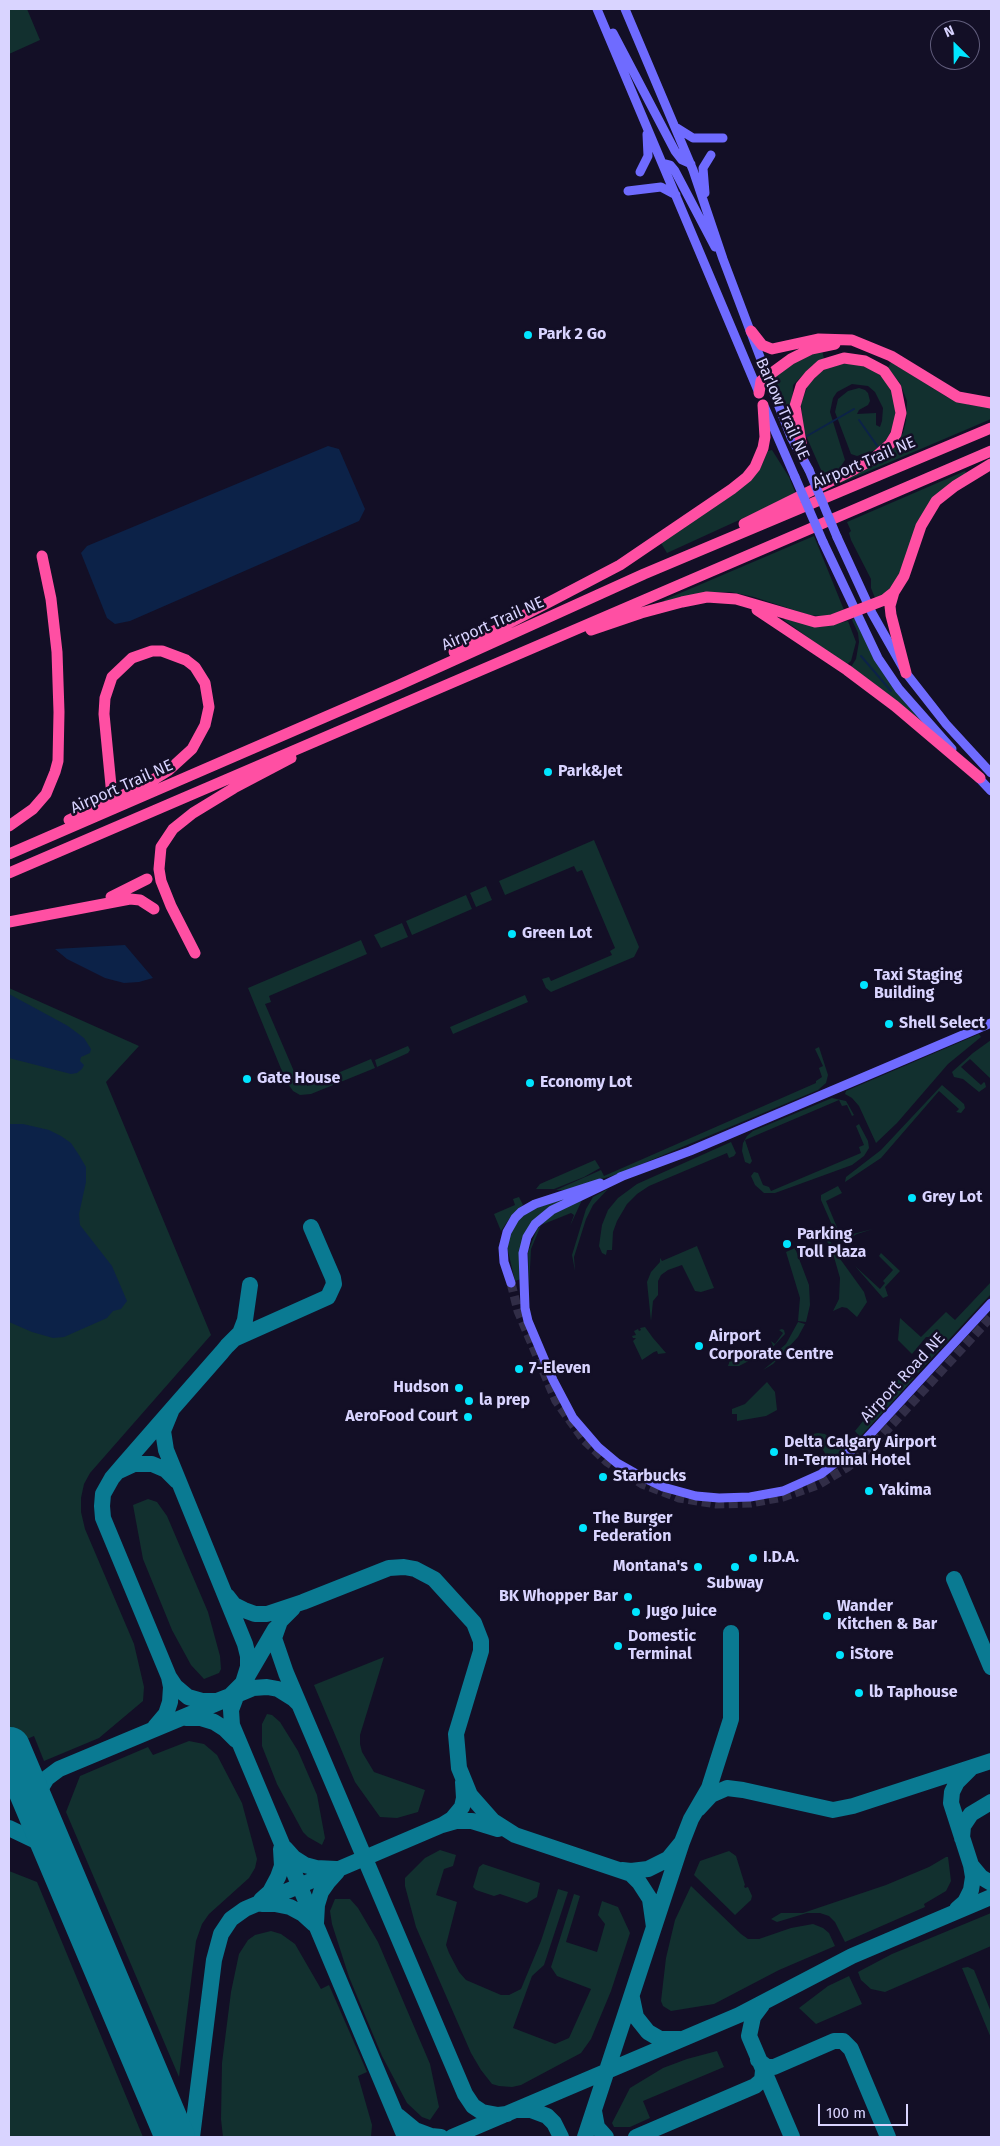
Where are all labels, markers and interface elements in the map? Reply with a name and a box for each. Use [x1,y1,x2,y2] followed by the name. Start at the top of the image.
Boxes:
[930,20,980,70] north arrow
[942,22,957,41] text: N
[538,325,606,345] place label: Park 2 Go
[522,329,534,341] marker: Park 2 Go
[751,355,813,463] street label: Barlow Trail NE
[810,433,918,493] street label: Airport Trail NE
[439,593,547,655] street label: Airport Trail NE
[68,756,176,818] street label: Airport Trail NE
[558,762,623,782] place label: Park&Jet
[542,766,554,778] marker: Park&Jet
[522,924,592,944] place label: Green Lot
[506,928,518,940] marker: Green Lot
[874,966,962,1004] place label: Taxi Staging Building
[858,979,870,991] marker: Taxi Staging Building
[899,1014,985,1034] place label: Shell Select
[883,1018,895,1030] marker: Shell Select
[257,1069,340,1089] place label: Gate House
[241,1073,253,1085] marker: Gate House
[540,1073,632,1093] place label: Economy Lot
[524,1077,536,1089] marker: Economy Lot
[922,1188,982,1208] place label: Grey Lot
[906,1192,918,1204] marker: Grey Lot
[797,1225,866,1263] place label: Parking Toll Plaza
[781,1238,793,1250] marker: Parking Toll Plaza
[709,1327,834,1365] place label: Airport Corporate Centre
[857,1329,949,1427] street label: Airport Road NE
[693,1340,705,1352] marker: Airport Corporate Centre
[529,1359,591,1379] place label: 7-Eleven
[513,1363,525,1375] marker: 7-Eleven
[393,1378,449,1398] place label: Hudson
[453,1382,465,1394] marker: Hudson
[479,1391,530,1411] place label: la prep
[463,1395,475,1407] marker: la prep
[345,1407,458,1427] place label: AeroFood Court
[462,1411,474,1423] marker: AeroFood Court
[784,1433,937,1471] place label: Delta Calgary Airport In-Terminal Hotel
[768,1446,780,1458] marker: Delta Calgary Airport In-Terminal Hotel
[613,1467,686,1487] place label: Starbucks
[597,1471,609,1483] marker: Starbucks
[879,1481,932,1501] place label: Yakima
[863,1485,875,1497] marker: Yakima
[593,1509,672,1547] place label: The Burger Federation
[577,1522,589,1534] marker: The Burger Federation
[763,1548,799,1568] place label: I.D.A.
[747,1552,759,1564] marker: I.D.A.
[613,1557,688,1577] place label: Montana's
[692,1561,704,1573] marker: Montana's
[729,1561,741,1573] marker: Subway
[707,1574,763,1594] place label: Subway
[499,1587,618,1607] place label: BK Whopper Bar
[622,1591,634,1603] marker: BK Whopper Bar
[837,1597,937,1635] place label: Wander Kitchen & Bar
[646,1602,717,1622] place label: Jugo Juice
[630,1606,642,1618] marker: Jugo Juice
[821,1610,833,1622] marker: Wander Kitchen & Bar
[628,1627,696,1665] place label: Domestic Terminal
[612,1640,624,1652] marker: Domestic Terminal
[850,1645,894,1665] place label: iStore
[834,1649,846,1661] marker: iStore
[869,1683,958,1703] place label: lb Taphouse
[853,1687,865,1699] marker: lb Taphouse
[820,2094,910,2126] scale bar
[826,2104,866,2122] text: 100 m

